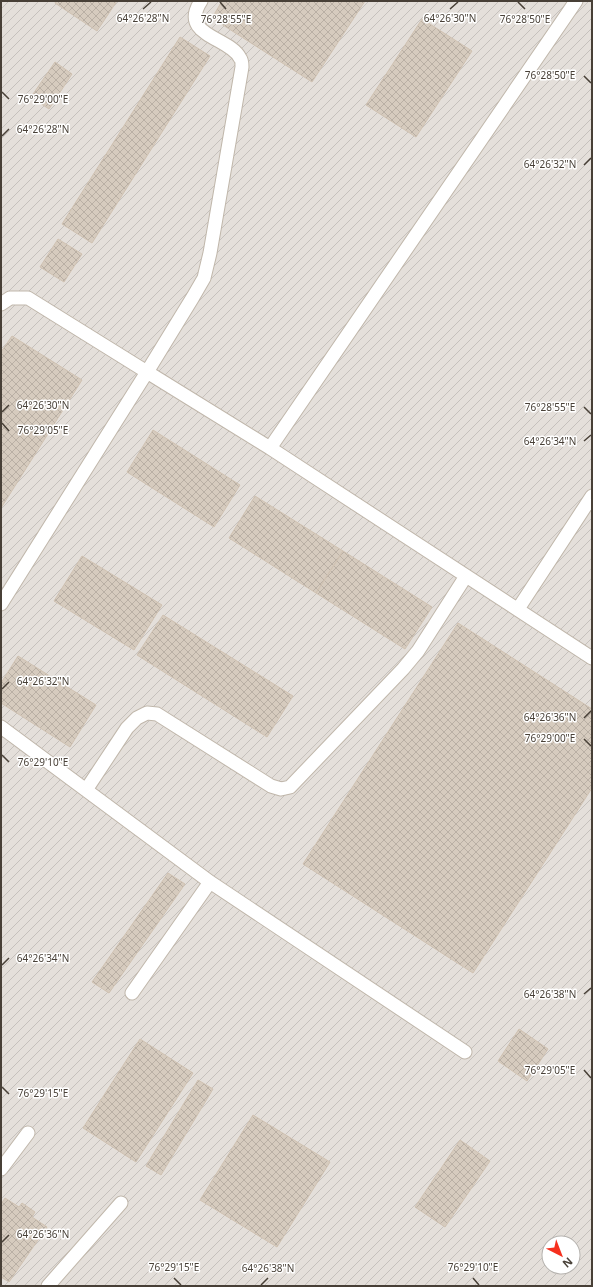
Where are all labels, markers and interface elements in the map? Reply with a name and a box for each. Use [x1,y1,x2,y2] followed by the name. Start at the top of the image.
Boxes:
[117,11,169,25] text: 64°26'28"N
[424,11,476,25] text: 64°26'30"N
[201,12,251,26] text: 76°28'55"E
[500,12,550,26] text: 76°28'50"E
[525,68,575,82] text: 76°28'50"E
[18,92,68,106] text: 76°29'00"E
[17,122,69,136] text: 64°26'28"N
[524,157,576,171] text: 64°26'32"N
[17,398,69,412] text: 64°26'30"N
[525,400,575,414] text: 76°28'55"E
[18,423,68,437] text: 76°29'05"E
[524,434,576,448] text: 64°26'34"N
[17,674,69,688] text: 64°26'32"N
[524,710,576,724] text: 64°26'36"N
[525,731,575,745] text: 76°29'00"E
[18,755,68,769] text: 76°29'10"E
[17,951,69,965] text: 64°26'34"N
[524,987,576,1001] text: 64°26'38"N
[525,1063,575,1077] text: 76°29'05"E
[18,1086,68,1100] text: 76°29'15"E
[17,1227,69,1241] text: 64°26'36"N
[541,1235,581,1275] north arrow
[560,1254,576,1271] text: N
[149,1260,199,1274] text: 76°29'15"E
[448,1260,498,1274] text: 76°29'10"E
[242,1261,294,1275] text: 64°26'38"N

